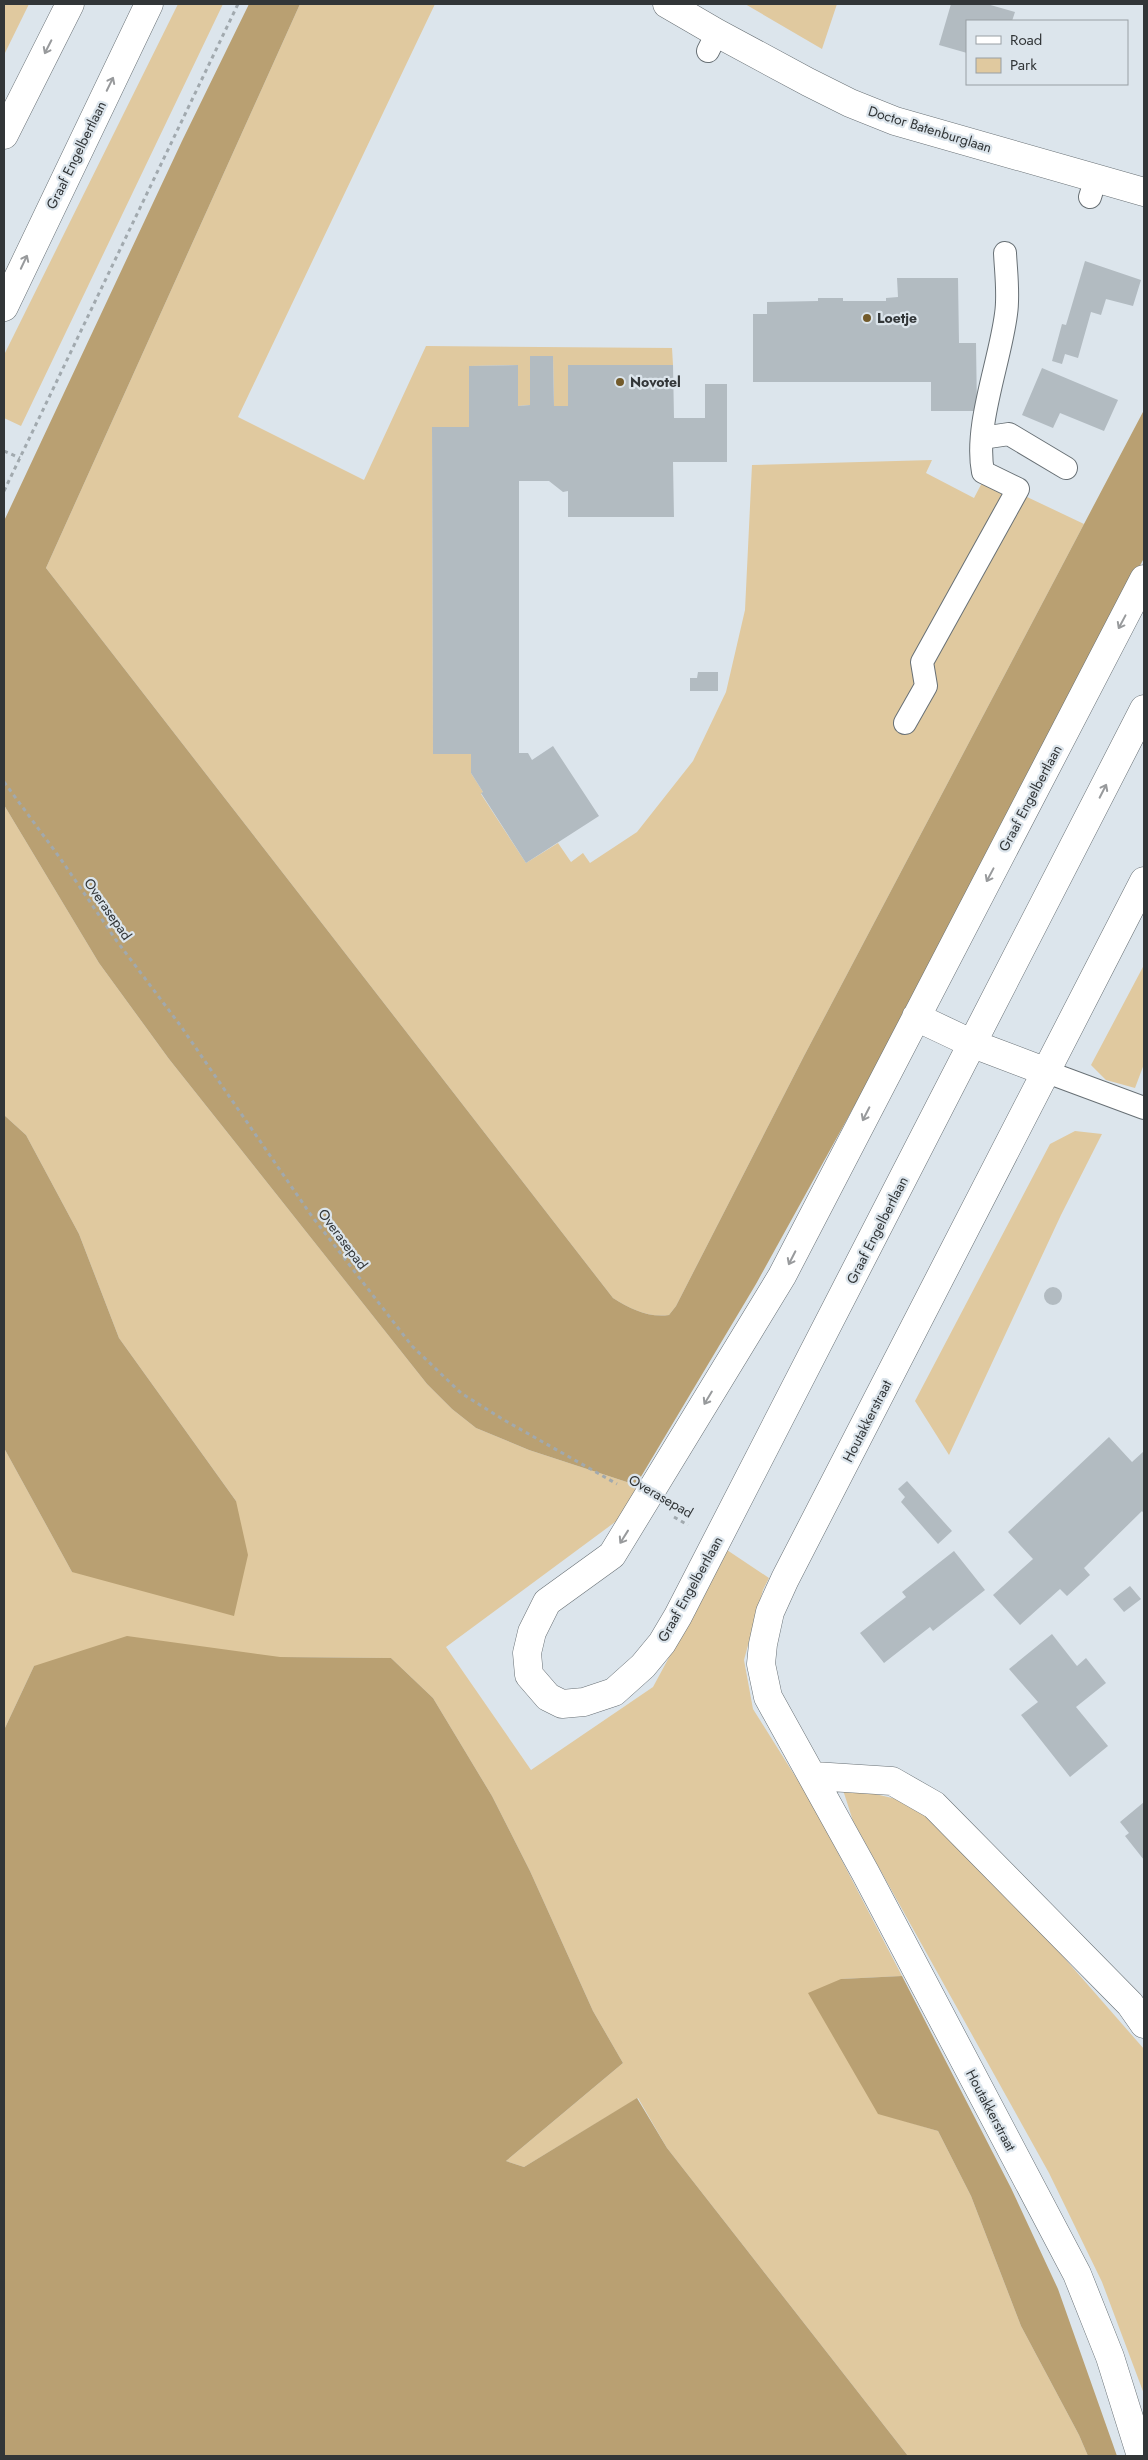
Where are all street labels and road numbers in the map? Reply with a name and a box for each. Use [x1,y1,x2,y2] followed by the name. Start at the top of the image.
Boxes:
[41,98,111,212] street label: Graaf Engelbertlaan
[866,101,994,157] street label: Doctor Batenburglaan
[993,741,1067,855] street label: Graaf Engelbertlaan
[79,874,137,944] street label: Overasepad
[841,1173,913,1287] street label: Graaf Engelbertlaan
[313,1204,373,1274] street label: Overasepad
[838,1376,897,1466] street label: Houtakkerstraat
[625,1469,697,1523] street label: Overasepad
[653,1532,727,1646] street label: Graaf Engelbertlaan
[961,2066,1021,2155] street label: Houtakkerstraat

